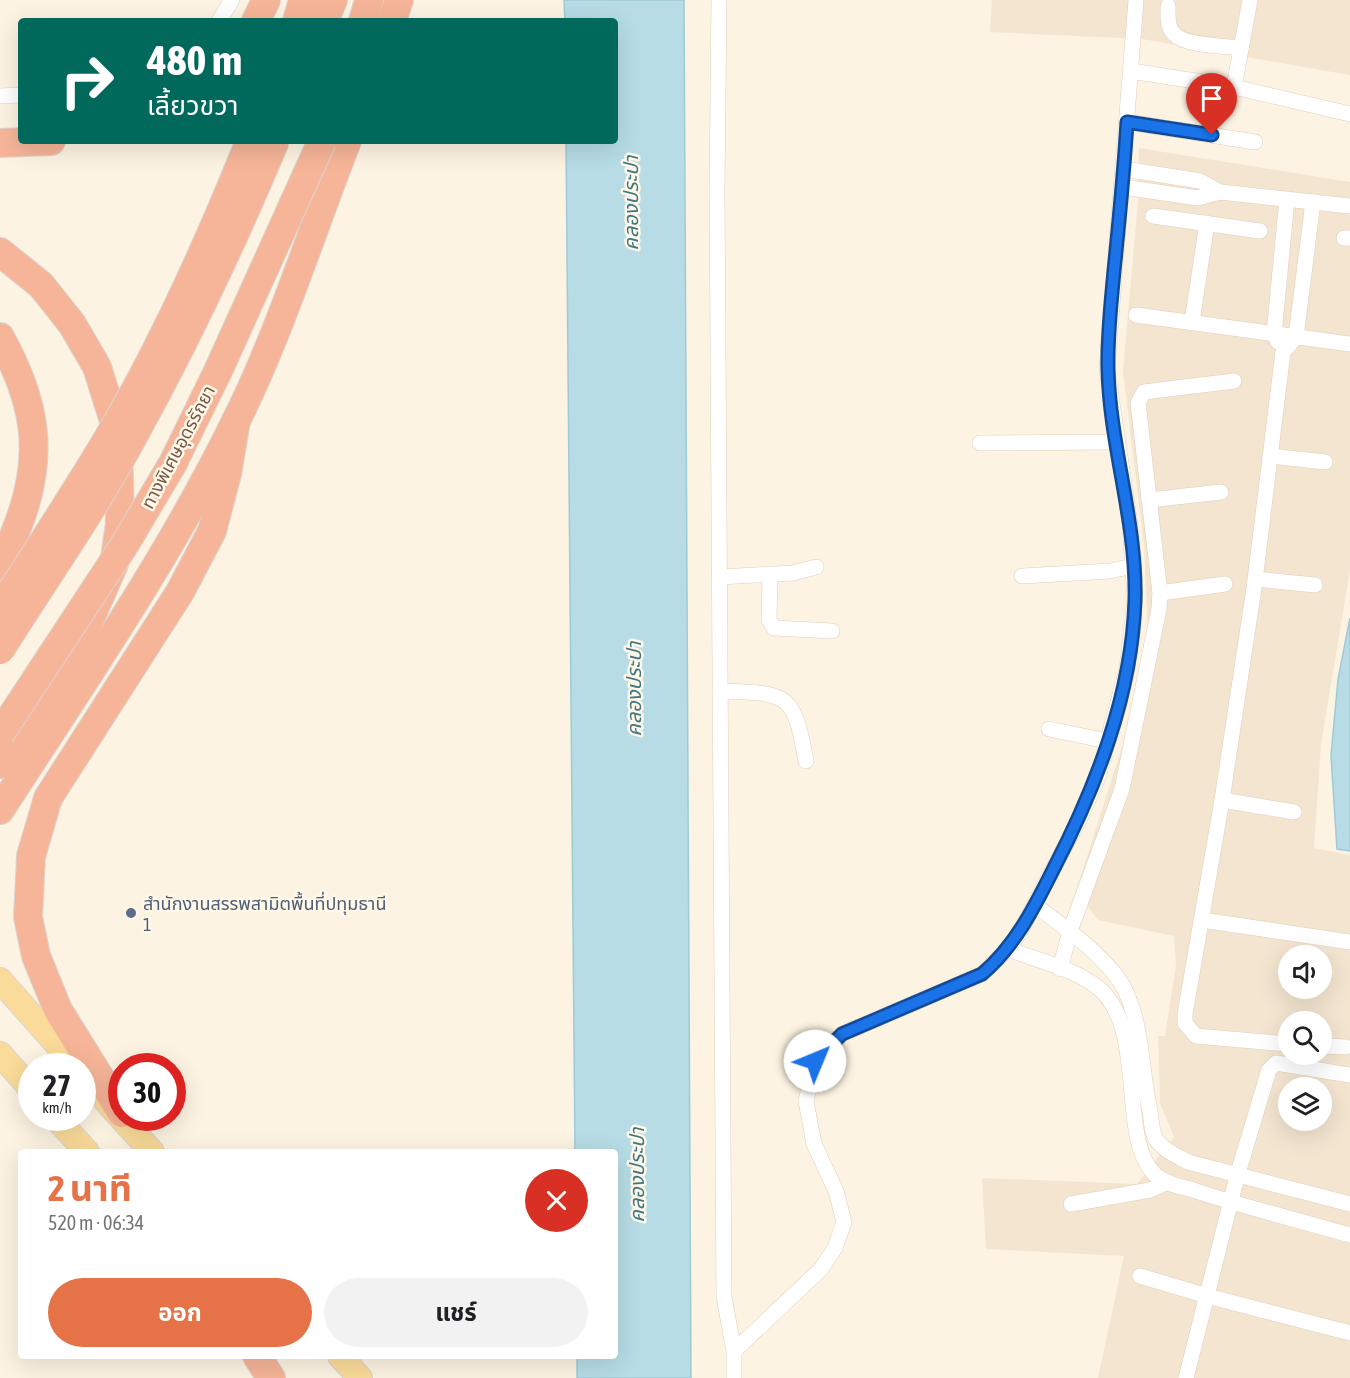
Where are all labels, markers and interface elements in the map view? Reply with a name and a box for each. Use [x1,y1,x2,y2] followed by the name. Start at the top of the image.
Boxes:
[147,36,242,84] text: 480 m
[48,42,126,120] icon: right
[1186,73,1237,135] pin
[1195,82,1228,115] icon: arrive
[147,90,238,121] text: เลี้ยวขวา
[619,155,642,250] water label: คลองประปา
[137,382,220,513] street label: ทางพิเศษอุดรรัถยา
[622,641,645,736] water label: คลองประปา
[143,891,386,935] place label: สำนักงานสรรพสามิตพื้นที่ปทุมธานี 1
[124,906,138,920] marker: สำนักงานสรรพสามิตพื้นที่ปทุมธานี 1
[1278,945,1332,1131] map controls
[1278,945,1332,999] button: sound
[1278,1011,1332,1065] button: search
[783,1029,847,1093] position arrow
[108,1053,186,1131] speed limit sign: 30
[43,1068,71,1102] text: 27
[1278,1077,1332,1131] button: layers
[42,1099,72,1116] text: km/h
[625,1127,648,1222] water label: คลองประปา
[48,1167,132,1209] text: 2 นาที
[525,1169,588,1232] button: close
[48,1211,144,1234] text: 520 m · 06:34
[48,1278,312,1347] button: ออก
[324,1278,588,1347] button: แชร์

